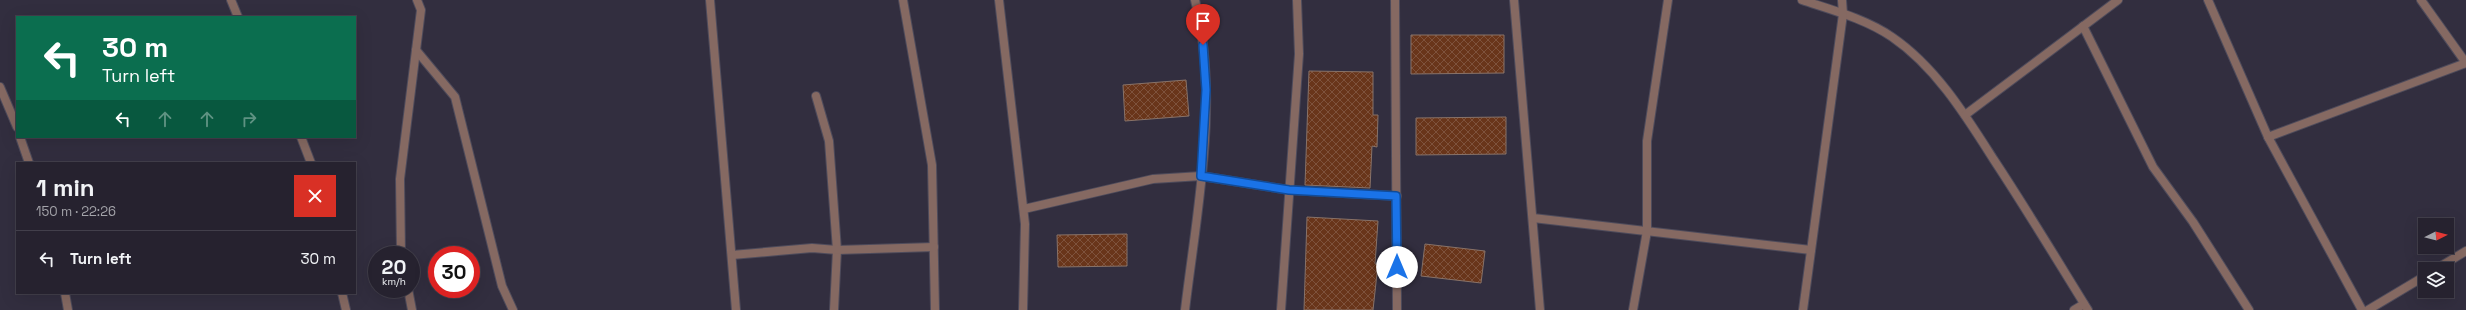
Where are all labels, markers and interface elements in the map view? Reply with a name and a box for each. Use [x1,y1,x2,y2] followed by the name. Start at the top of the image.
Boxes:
[1186,4,1220,45] pin
[1192,10,1214,32] icon: arrive
[102,29,168,65] text: 30 m
[36,32,88,84] icon: left
[102,64,175,87] text: Turn left
[112,108,134,130] icon: left
[154,108,176,130] icon: ahead
[196,108,218,130] icon: ahead
[238,108,260,130] icon: right
[36,172,95,203] text: 1 min
[294,175,336,217] button: close
[36,203,116,220] text: 150 m · 22:26
[2418,218,2454,254] north arrow
[2418,218,2454,298] map controls
[428,246,480,298] speed limit sign: 30
[1376,246,1418,288] position arrow
[36,248,58,270] icon: left
[70,249,132,268] text: Turn left
[301,249,336,268] text: 30 m
[382,254,406,280] text: 20
[2418,262,2454,298] button: layers
[382,275,406,288] text: km/h

